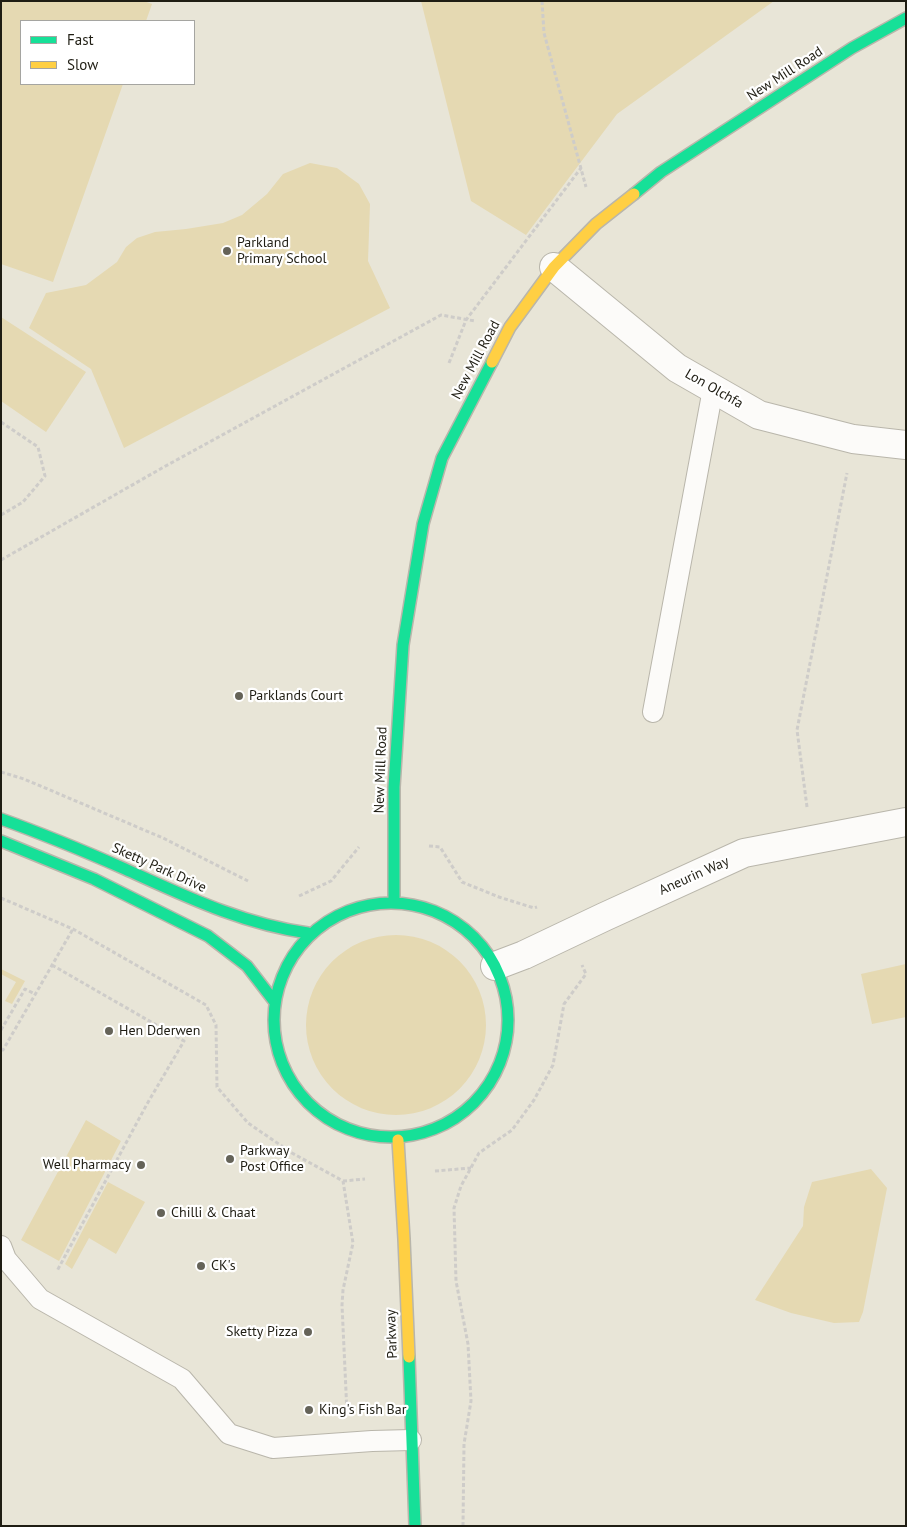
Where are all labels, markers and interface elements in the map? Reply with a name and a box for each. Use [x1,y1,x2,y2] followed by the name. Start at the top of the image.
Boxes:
[20,20,195,85] legend
[67,30,94,49] text: Fast
[744,43,826,105] street label: New Mill Road
[67,55,98,74] text: Slow
[237,235,327,268] place label: Parkland Primary School
[221,245,233,257] marker: Parkland Primary School
[448,318,504,402] street label: New Mill Road
[682,366,746,412] street label: Lon Olchfa
[249,688,343,704] place label: Parklands Court
[233,690,245,702] marker: Parklands Court
[371,726,391,814] street label: New Mill Road
[109,840,209,896] street label: Sketty Park Drive
[656,853,732,899] street label: Aneurin Way
[119,1023,200,1039] place label: Hen Dderwen
[103,1025,115,1037] marker: Hen Dderwen
[240,1143,304,1176] place label: Parkway Post Office
[224,1153,236,1165] marker: Parkway Post Office
[43,1157,131,1173] place label: Well Pharmacy
[135,1159,147,1171] marker: Well Pharmacy
[171,1205,255,1221] place label: Chilli & Chaat
[155,1207,167,1219] marker: Chilli & Chaat
[211,1258,236,1274] place label: CK's
[195,1260,207,1272] marker: CK's
[383,1309,401,1359] street label: Parkway
[226,1324,298,1340] place label: Sketty Pizza
[302,1326,314,1338] marker: Sketty Pizza
[319,1402,406,1418] place label: King's Fish Bar
[303,1404,315,1416] marker: King's Fish Bar

